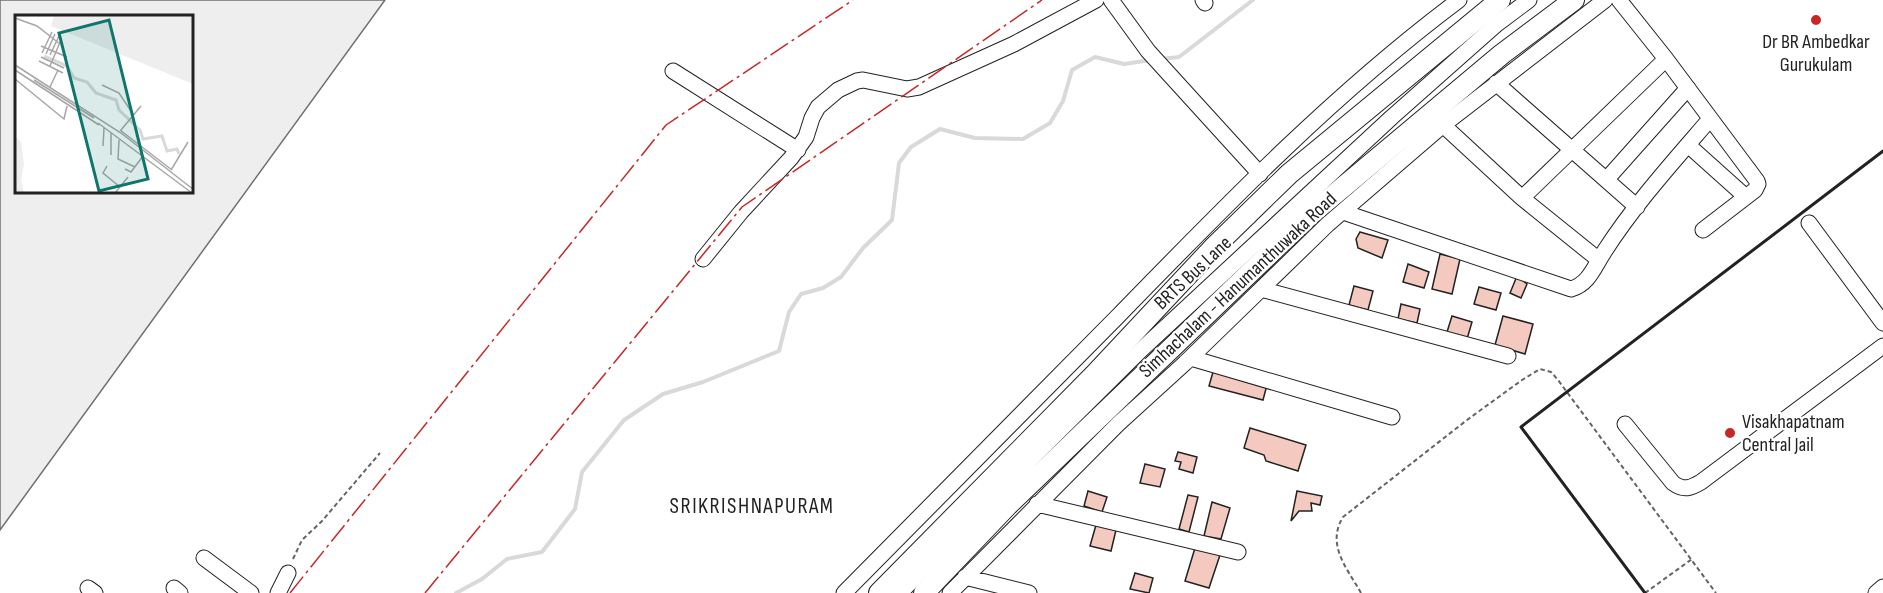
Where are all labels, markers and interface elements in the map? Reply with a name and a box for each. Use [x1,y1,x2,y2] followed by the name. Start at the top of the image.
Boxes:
[1809,13,1823,27] marker: Dr BR Ambedkar Gurukulam
[15,15,194,194] inset map
[1762,30,1870,77] place label: Dr BR Ambedkar Gurukulam
[1134,187,1342,383] street label: Simhachalam - Hanumanthuwaka Road
[1149,231,1237,315] street label: BRTS Bus Lane
[1742,410,1845,457] place label: Visakhapatnam Central Jail
[1723,426,1737,440] marker: Visakhapatnam Central Jail
[670,493,834,520] district label: SRIKRISHNAPURAM

